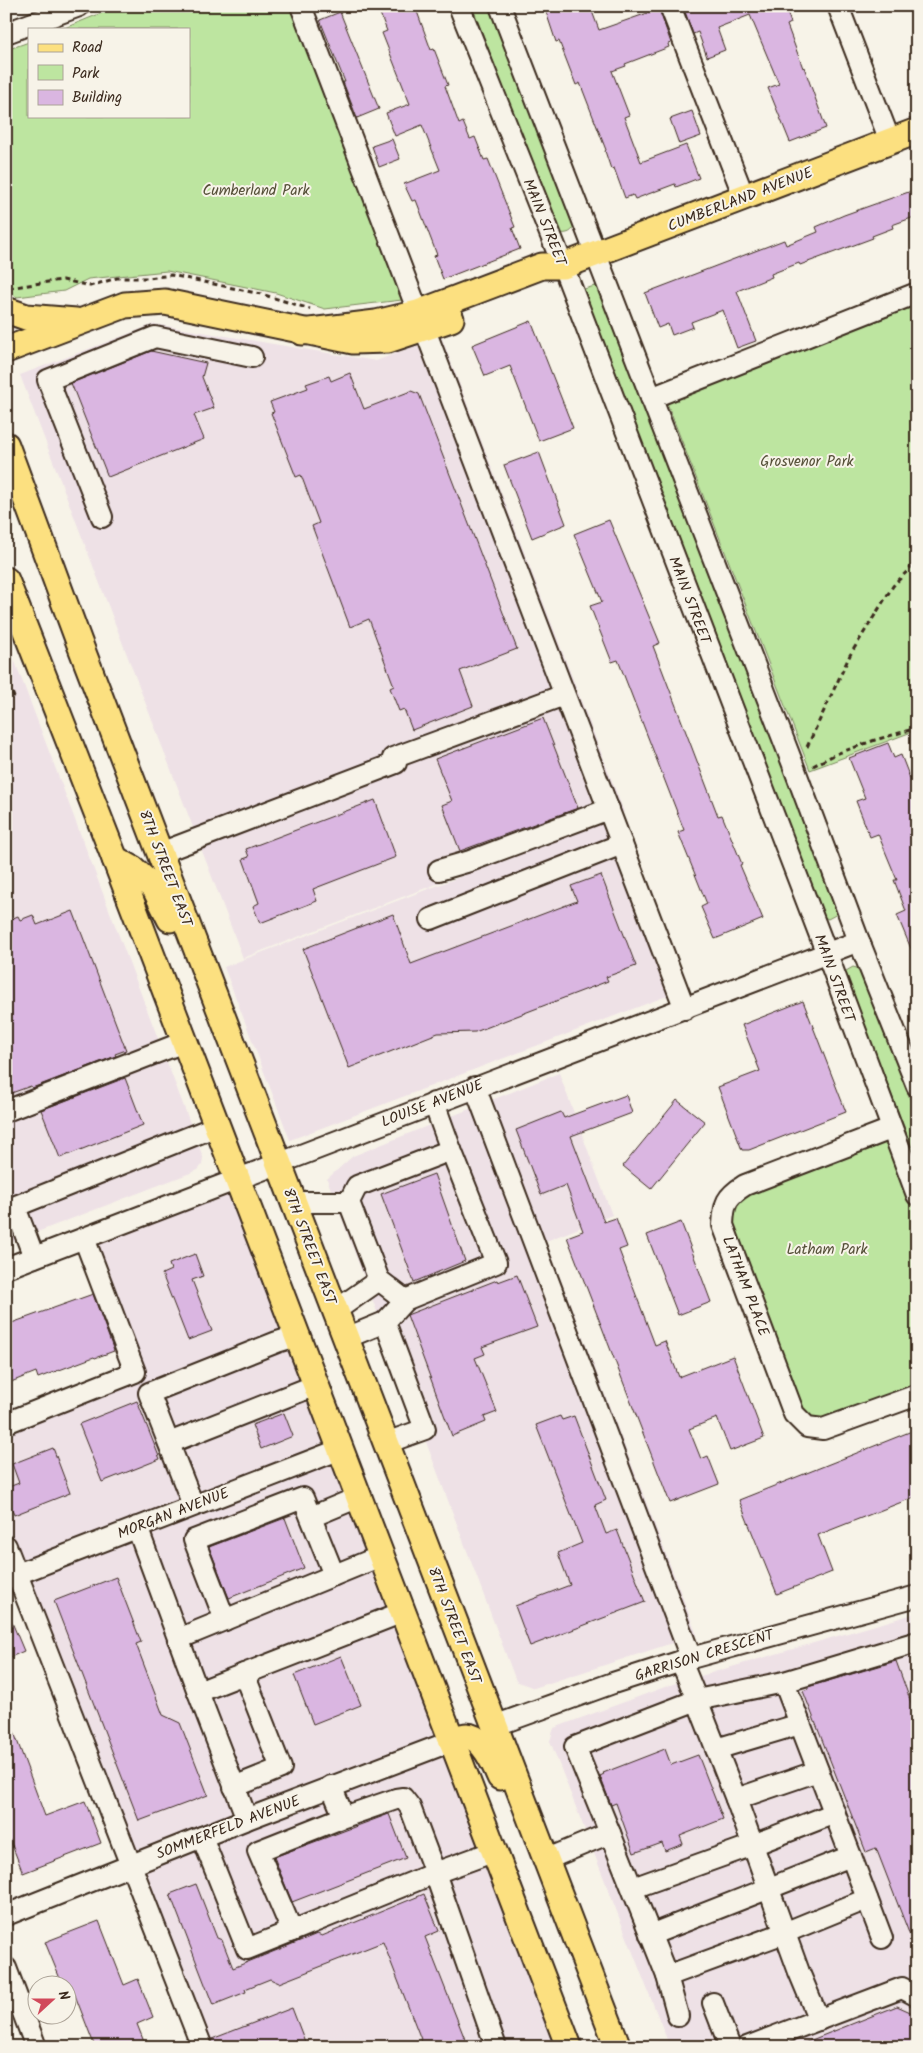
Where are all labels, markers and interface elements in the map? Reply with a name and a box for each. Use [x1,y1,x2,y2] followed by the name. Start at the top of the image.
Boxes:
[28,28,190,118] legend
[72,36,103,60] text: Road
[72,62,100,86] text: Park
[72,86,122,110] text: Building
[664,161,818,239] street label: CUMBERLAND AVENUE
[516,175,573,271] street label: MAIN STREET
[202,179,311,203] park label: Cumberland Park
[760,450,855,474] park label: Grosvenor Park
[661,553,717,649] street label: MAIN STREET
[132,806,199,932] street label: 8TH STREET EAST
[807,931,862,1028] street label: MAIN STREET
[378,1073,488,1134] street label: LOUISE AVENUE
[276,1184,343,1310] street label: 8TH STREET EAST
[715,1233,776,1341] street label: LATHAM PLACE
[786,1238,869,1262] park label: Latham Park
[114,1481,234,1546] street label: MORGAN AVENUE
[421,1563,488,1689] street label: 8TH STREET EAST
[632,1623,779,1689] street label: GARRISON CRESCENT
[153,1789,305,1866] street label: SOMMERFELD AVENUE
[28,1976,78,2026] north arrow
[51,1988,75,2004] text: N

